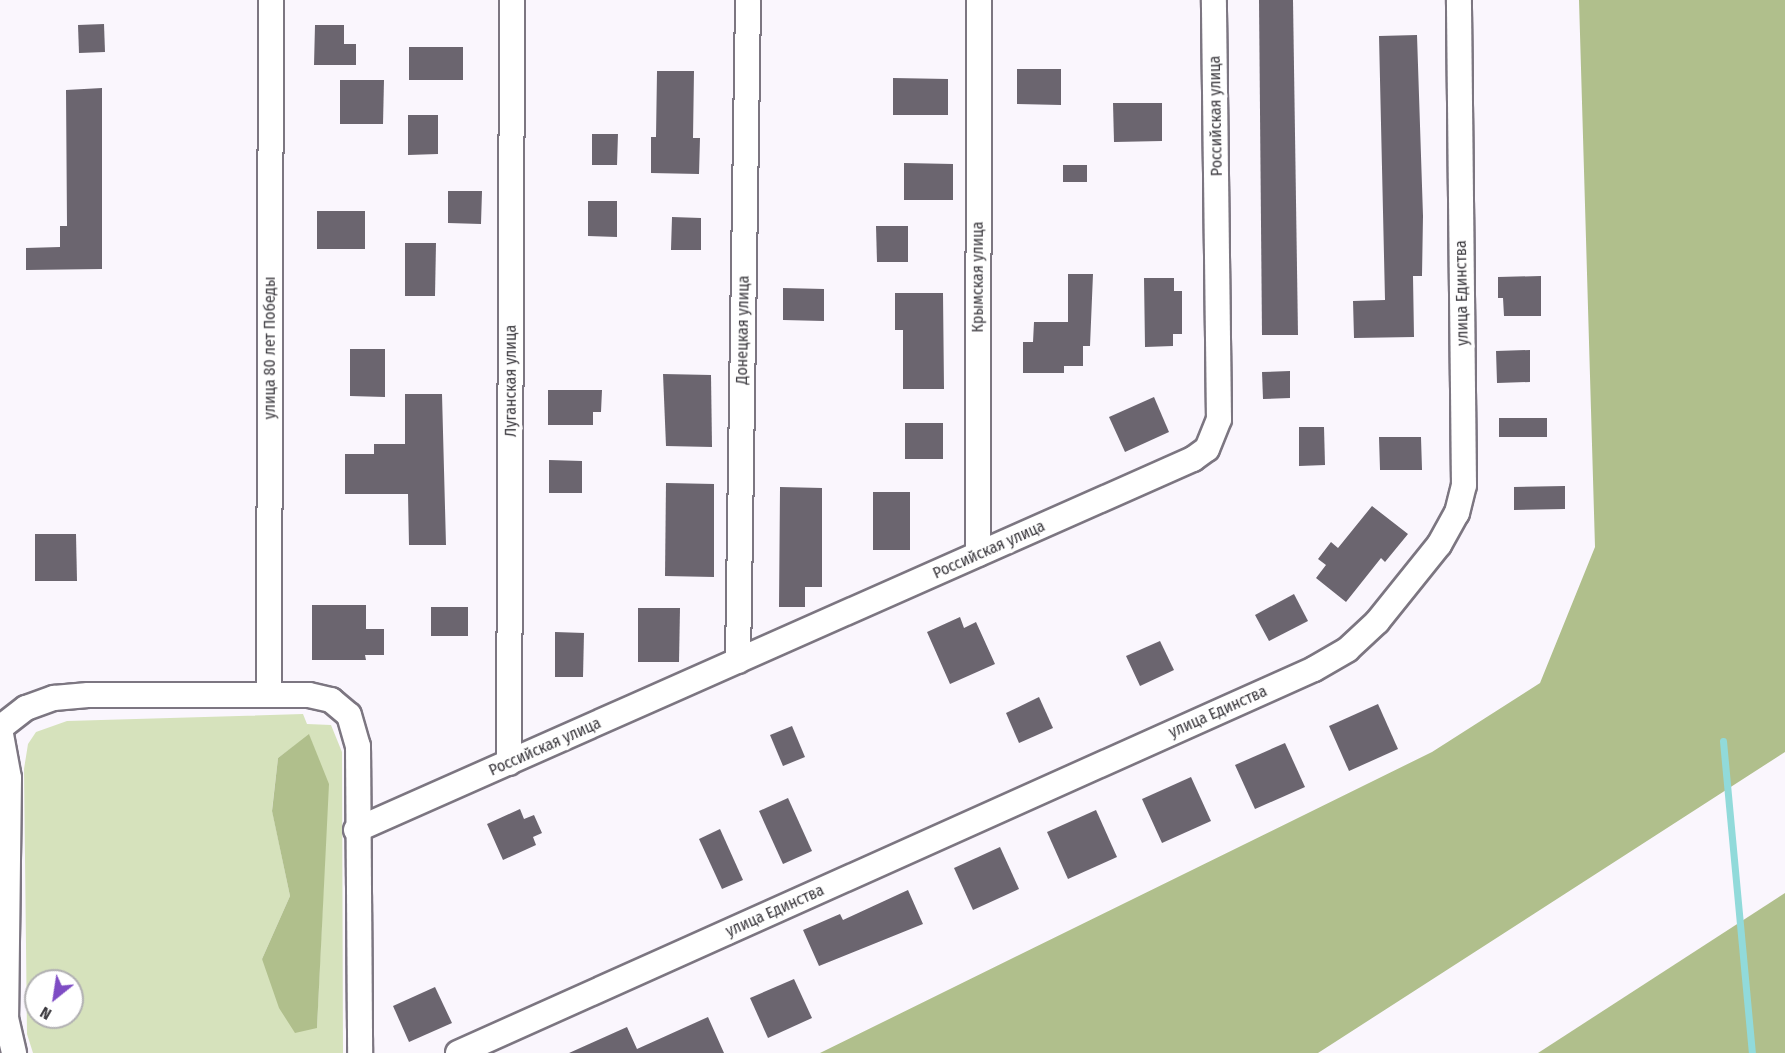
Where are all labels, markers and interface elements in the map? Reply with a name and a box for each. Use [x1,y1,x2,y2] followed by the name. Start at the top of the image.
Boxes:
[1205,56,1227,176] street label: Российская улица
[968,221,988,333] street label: Крымская улица
[1451,240,1473,346] street label: улица Единства
[732,275,754,385] street label: Донецкая улица
[260,277,280,419] street label: улица 80 лет Победы
[501,325,521,437] street label: Луганская улица
[930,517,1048,583] street label: Российская улица
[1166,682,1270,742] street label: улица Единства
[486,714,604,780] street label: Российская улица
[723,881,827,941] street label: улица Единства
[24,969,84,1029] north arrow
[37,1003,55,1024] text: N

